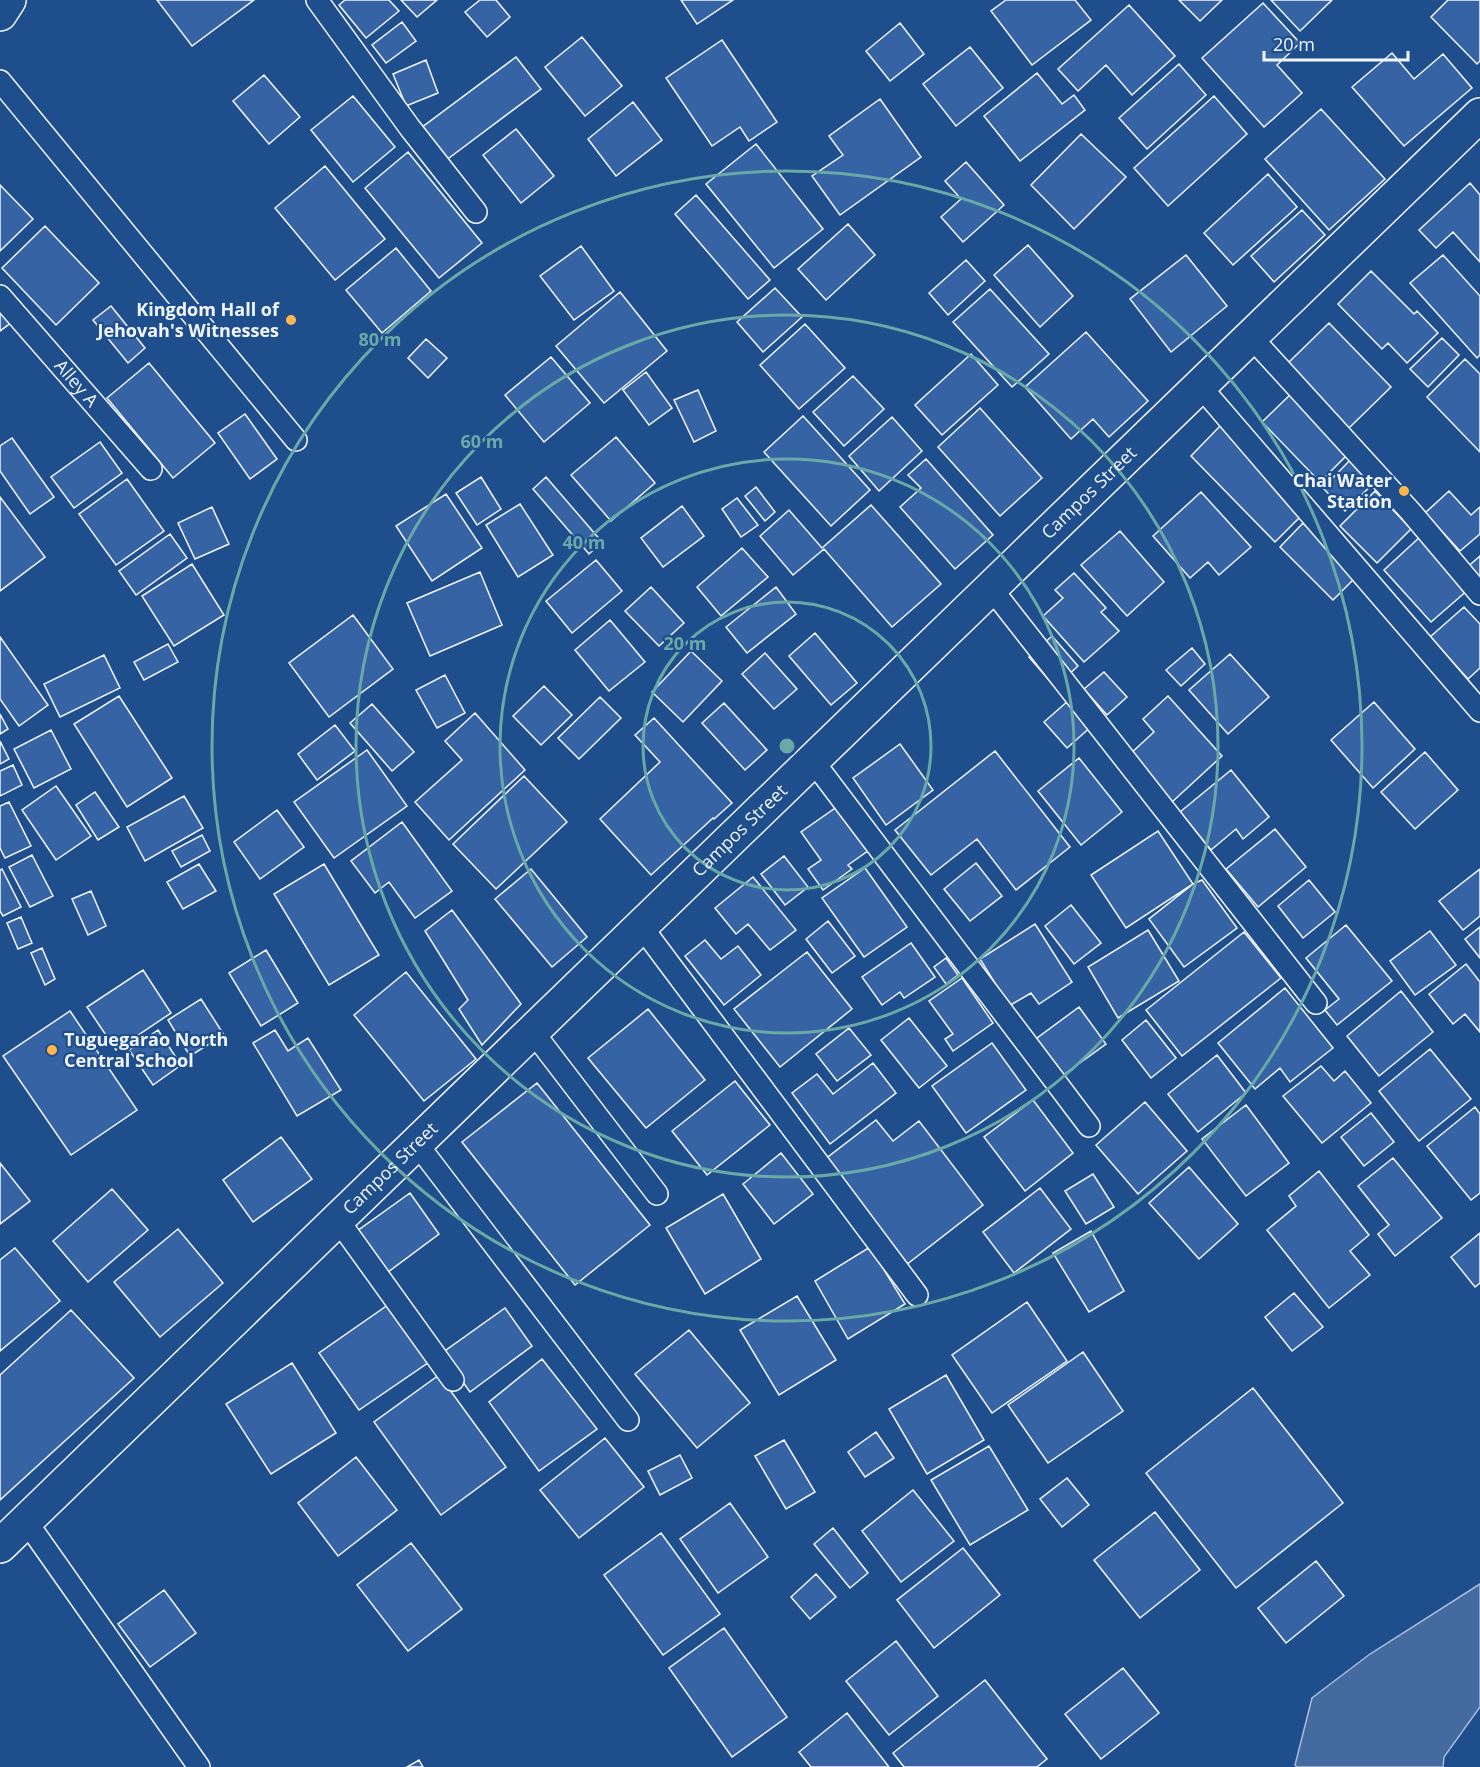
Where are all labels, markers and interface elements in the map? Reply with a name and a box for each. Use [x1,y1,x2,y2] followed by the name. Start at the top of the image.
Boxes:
[1264,24,1408,62] scale bar
[1273,32,1315,56] text: 20 m
[95,297,280,342] place label: Kingdom Hall of Jehovah's Witnesses
[284,313,298,327] marker: Kingdom Hall of Jehovah's Witnesses
[359,327,401,351] text: 80 m
[50,354,105,412] street label: Alley A
[461,429,503,453] text: 60 m
[1036,441,1141,544] street label: Campos Street
[1293,468,1392,513] place label: Chai Water Station
[1397,484,1411,498] marker: Chai Water Station
[563,530,605,554] text: 40 m
[664,631,706,655] text: 20 m
[777,736,797,756] centre of rings
[686,778,792,882] street label: Campos Street
[64,1027,228,1072] place label: Tuguegarao North Central School
[45,1043,59,1057] marker: Tuguegarao North Central School
[337,1116,442,1219] street label: Campos Street

